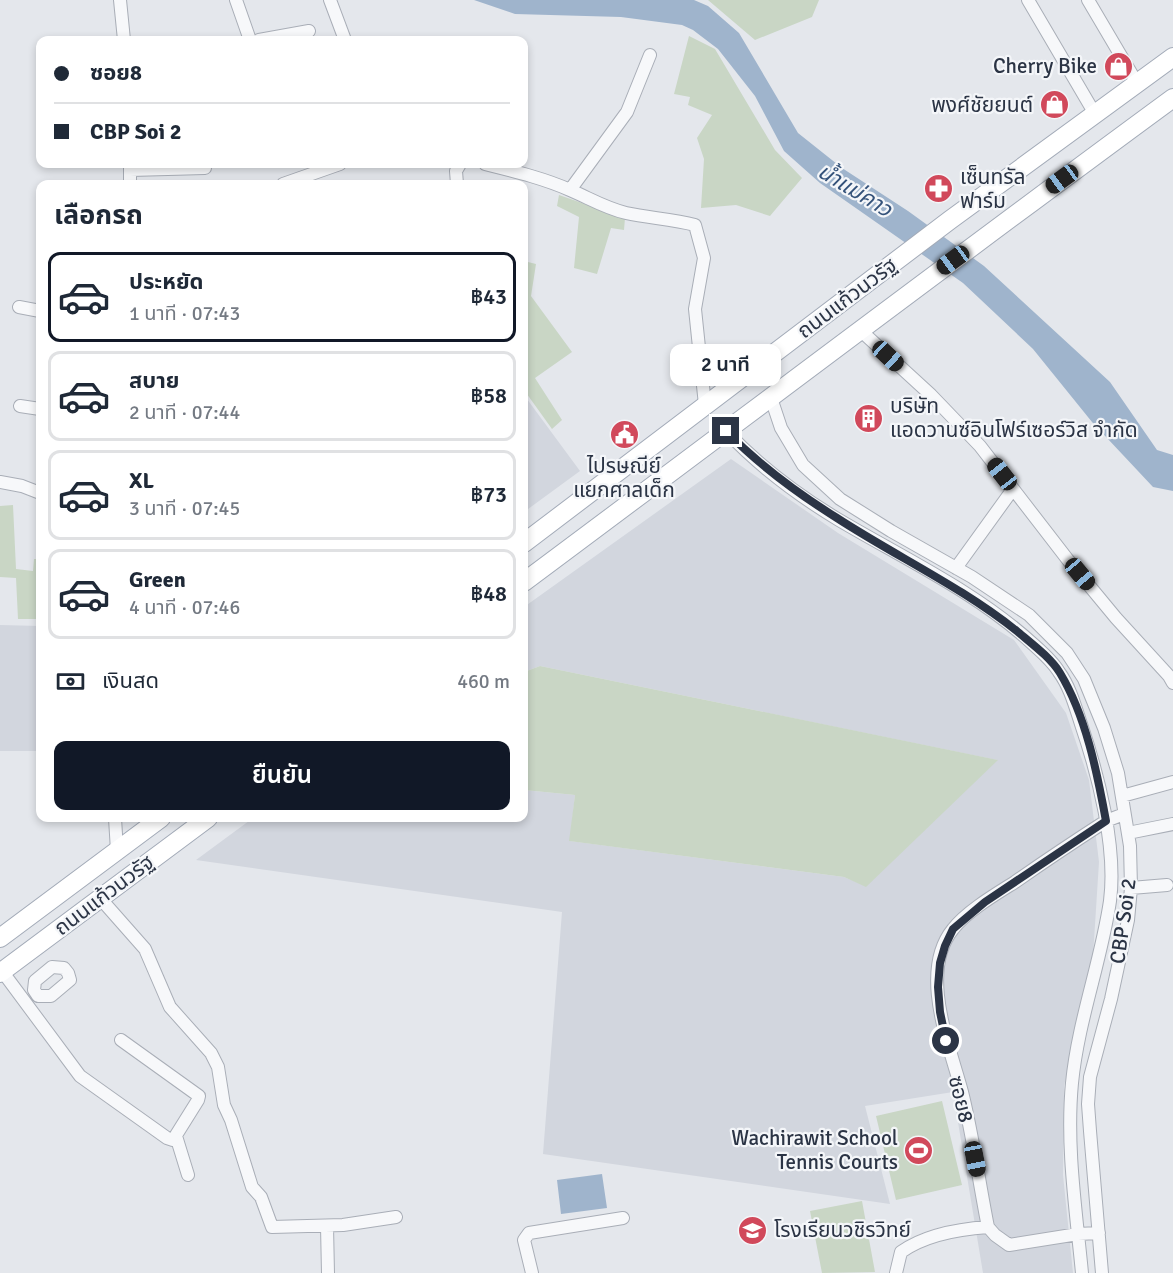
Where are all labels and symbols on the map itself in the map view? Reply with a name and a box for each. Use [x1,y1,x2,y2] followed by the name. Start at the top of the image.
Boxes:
[1102,50,1134,82] shop icon: Cherry Bike
[993,53,1097,79] place label: Cherry Bike
[1038,89,1070,121] shop icon: พงศ์ชัยยนต์
[931,92,1033,118] place label: พงศ์ชัยยนต์
[813,156,899,223] water label: น้ำแม่คาว
[1042,161,1082,197] car
[960,164,1026,214] place label: เซ็นทรัล ฟาร์ม
[923,173,955,205] pharmacy icon: เซ็นทรัล ฟาร์ม
[933,242,973,278] car
[792,252,902,344] street label: ถนนแก้วนวรัฐ
[869,337,907,375] car
[670,344,782,386] callout: 2 นาที
[890,393,1138,443] place label: บริษัท แอดวานซ์อินโฟร์เซอร์วิส จำกัด
[853,402,885,434] building icon: บริษัท แอดวานซ์อินโฟร์เซอร์วิส จำกัด
[712,417,739,444] route end
[608,419,640,451] public building icon: ไปรษณีย์ แยกศาลเด็ก
[573,453,675,503] place label: ไปรษณีย์ แยกศาลเด็ก
[984,454,1020,494] car
[1062,554,1098,594] car
[49,849,159,941] street label: ถนนแก้วนวรัฐ
[1104,877,1142,965] street label: CBP Soi 2
[932,1027,959,1054] route start
[943,1073,979,1125] street label: ซอย8
[731,1125,898,1175] place label: Wachirawit School Tennis Courts
[903,1134,935,1166] sports icon: Wachirawit School Tennis Courts
[963,1140,987,1178] car
[737,1214,769,1246] school or university icon: โรงเรียนวชิรวิทย์
[774,1217,911,1243] place label: โรงเรียนวชิรวิทย์

